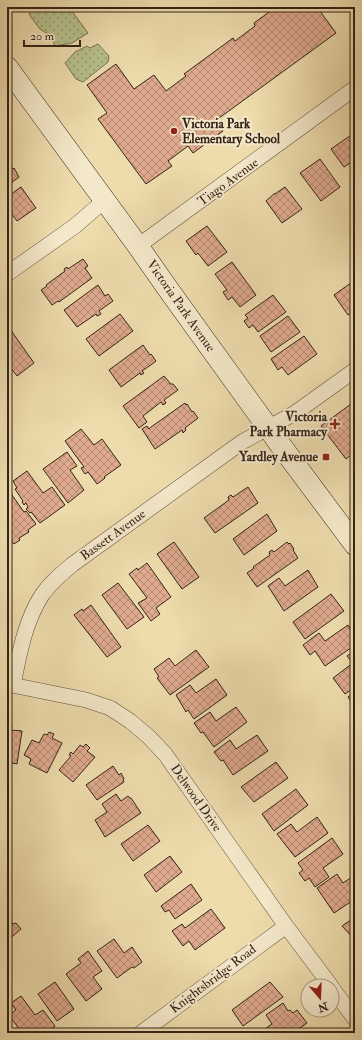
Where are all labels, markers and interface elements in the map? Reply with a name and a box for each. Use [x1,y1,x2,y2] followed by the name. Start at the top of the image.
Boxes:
[24,22,80,48] scale bar
[30,29,55,44] text: 20 m
[181,116,281,148] place label: Victoria Park Elementary School
[169,126,179,136] marker: Victoria Park Elementary School
[194,154,262,209] street label: Tiago Avenue
[143,257,219,356] street label: Victoria Park Avenue
[250,409,328,441] place label: Victoria Park Pharmacy
[330,419,340,429] marker: Victoria Park Pharmacy
[238,449,319,466] place label: Yardley Avenue
[321,452,331,462] marker: Yardley Avenue
[77,506,149,564] street label: Bassett Avenue
[167,761,225,835] street label: Delwood Drive
[167,941,260,1017] street label: Knightsbridge Road
[300,978,340,1018] north arrow
[315,999,331,1015] text: N

